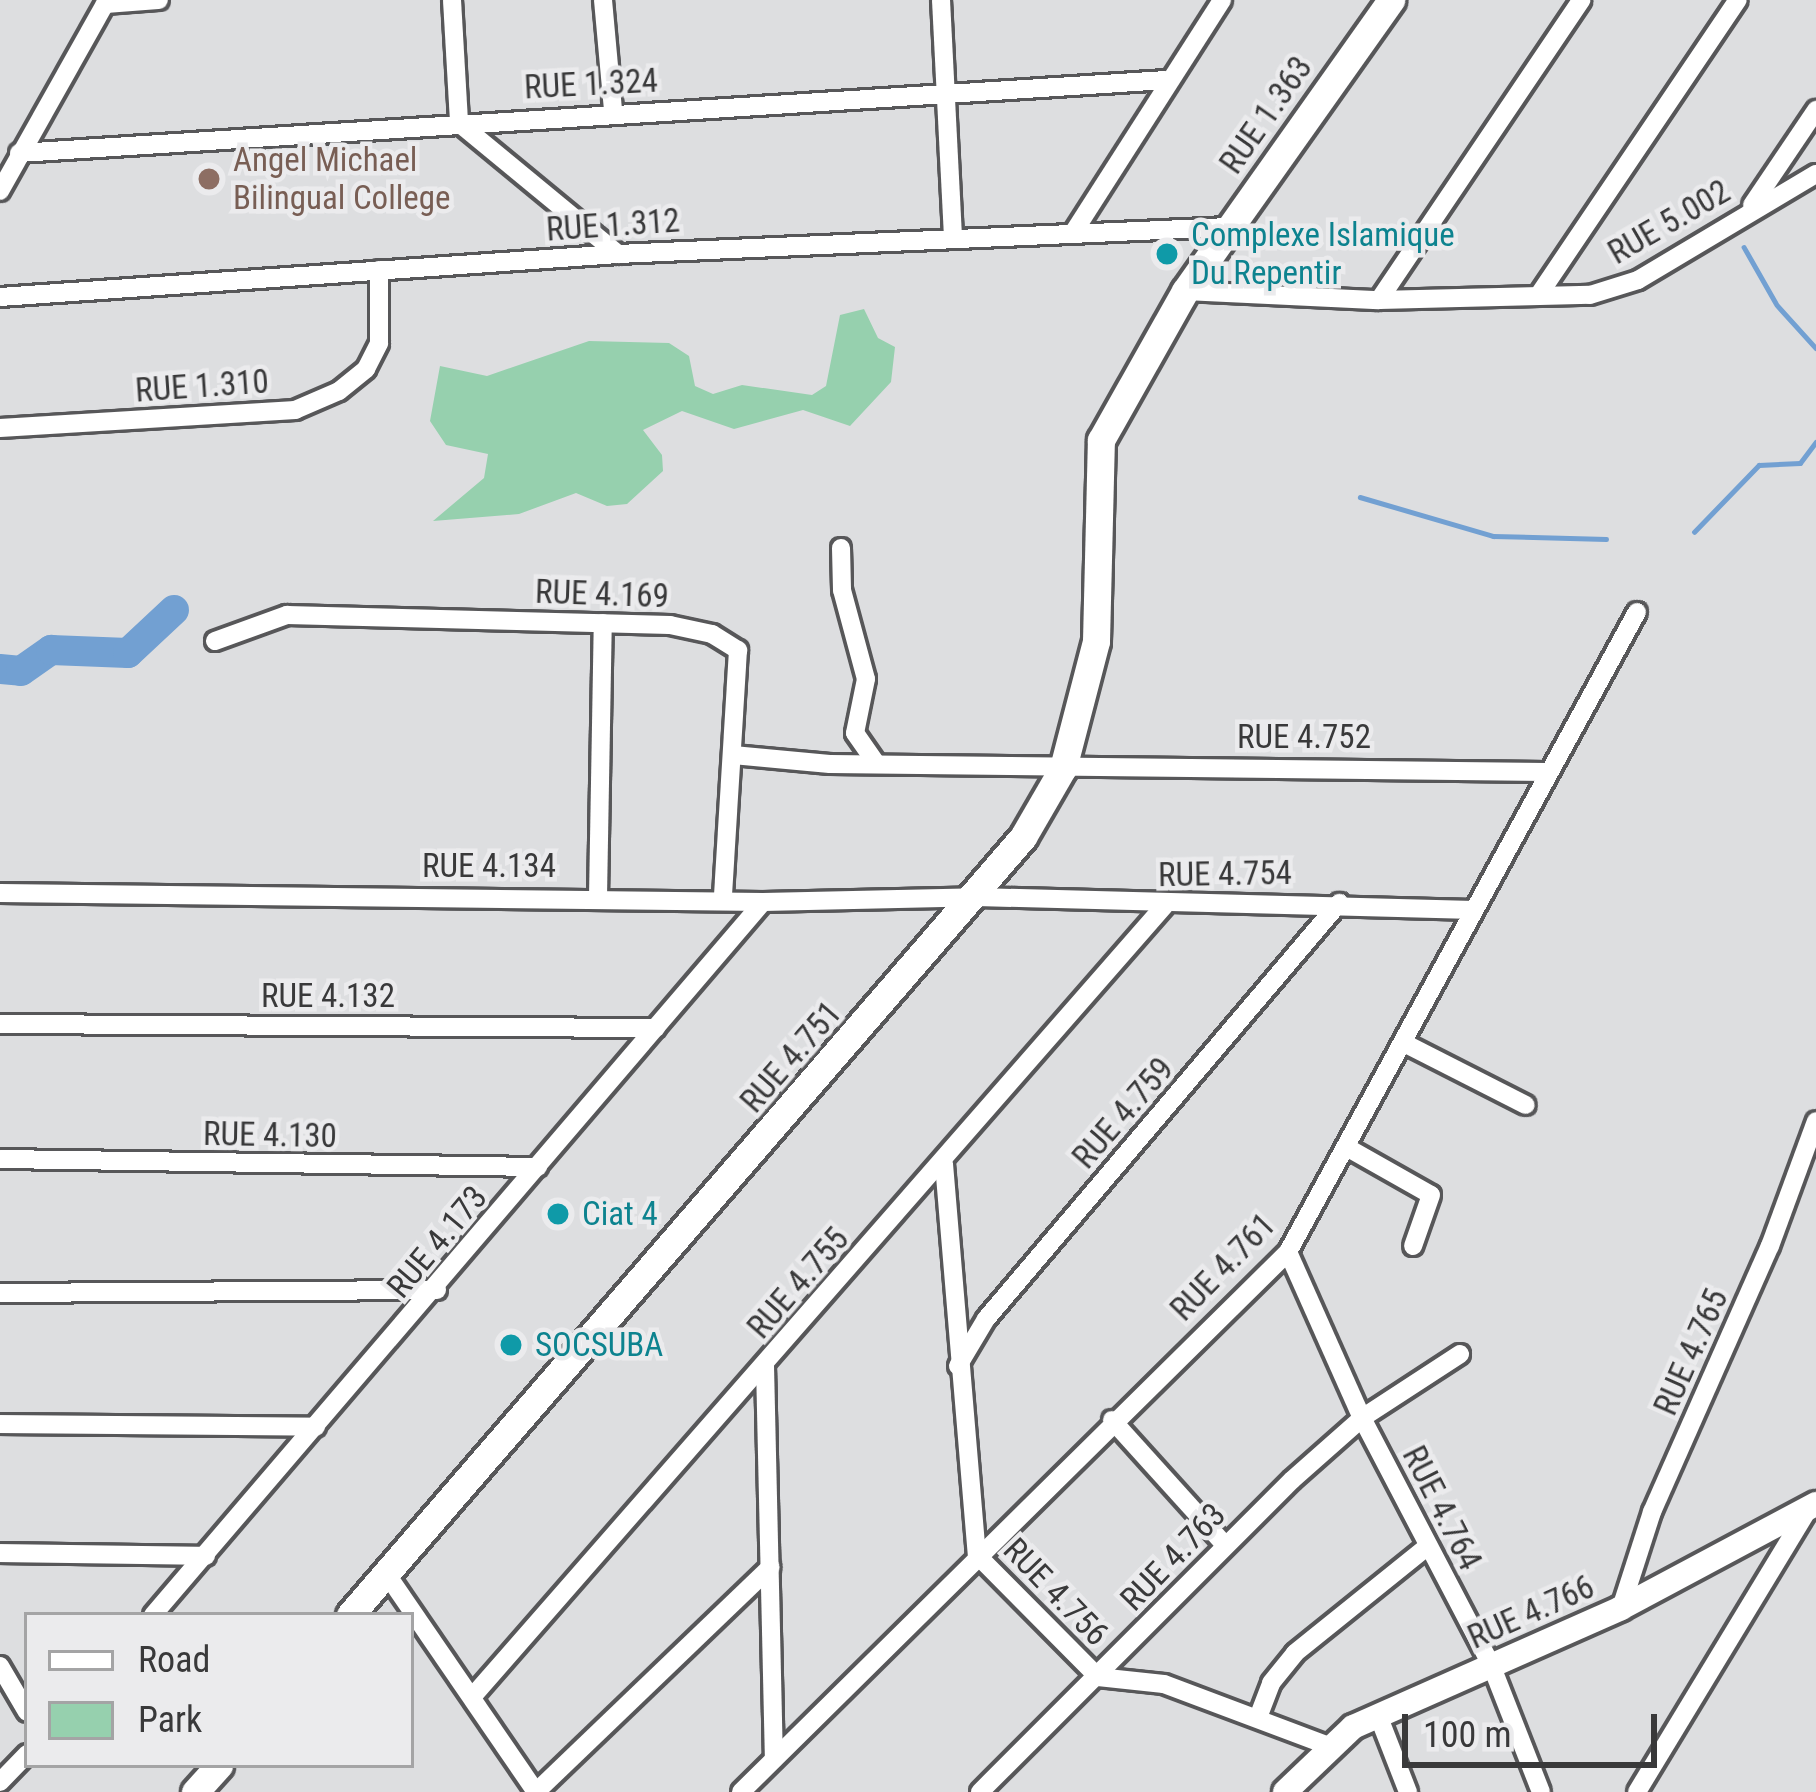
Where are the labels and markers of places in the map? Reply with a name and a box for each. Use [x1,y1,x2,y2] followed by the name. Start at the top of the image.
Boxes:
[233,140,451,218] place label: Angel Michael Bilingual College
[196,166,222,192] marker: Angel Michael Bilingual College
[1191,215,1455,293] place label: Complexe Islamique Du Repentir
[1154,241,1180,267] marker: Complexe Islamique Du Repentir
[582,1194,658,1234] place label: Ciat 4
[545,1201,571,1227] marker: Ciat 4
[535,1325,663,1365] place label: SOCSUBA
[498,1332,524,1358] marker: SOCSUBA

